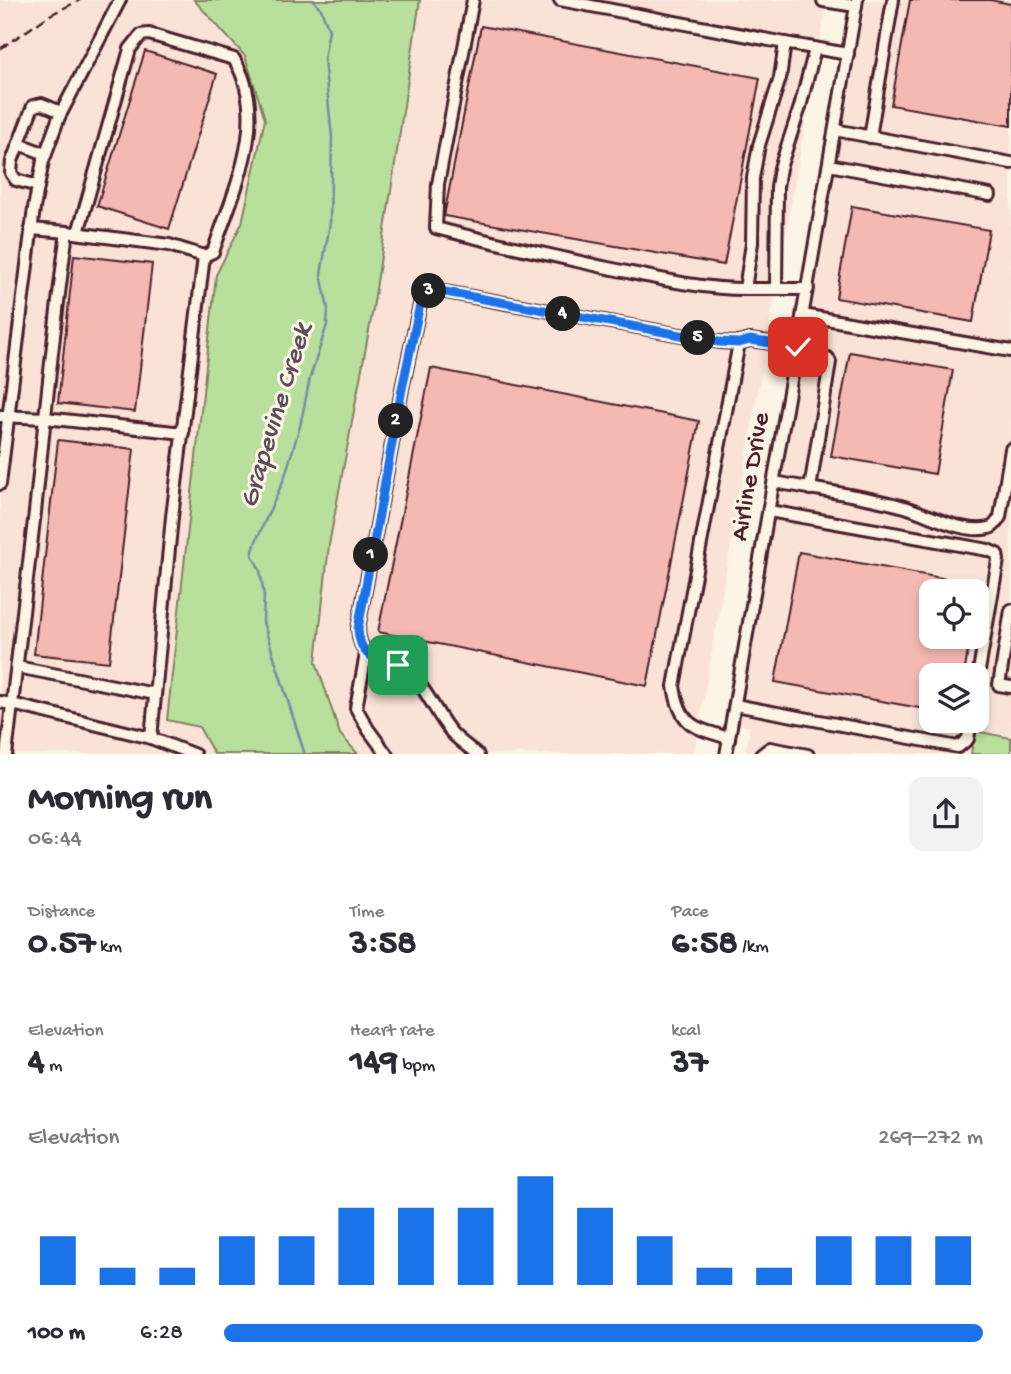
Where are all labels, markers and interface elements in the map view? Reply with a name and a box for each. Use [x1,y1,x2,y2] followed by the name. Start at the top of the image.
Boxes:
[412,274,446,308] pin: 3
[424,279,433,302] text: 3
[546,296,580,332] pin: 4
[558,302,567,325] text: 4
[768,317,828,377] pin
[233,318,321,512] water label: Grapevine Creek
[680,320,716,356] pin: 5
[693,326,703,349] text: 5
[779,328,817,366] icon: check
[378,404,414,438] pin: 2
[391,409,400,432] text: 2
[725,410,779,544] street label: Airline Drive
[354,538,388,572] pin: 1
[367,543,374,566] text: 1
[919,579,989,733] map controls
[919,579,989,649] button: locate
[368,635,428,695] pin
[379,646,417,684] icon: arrive
[919,663,989,733] button: layers
[909,777,983,851] button: share
[28,778,212,822] text: Morning run
[28,826,82,853] text: 06:44
[28,901,95,924] text: Distance
[350,901,384,924] text: Time
[671,901,709,924] text: Pace
[28,924,95,965] text: 0.57
[350,924,416,965] text: 3:58
[671,924,738,965] text: 6:58
[95,936,122,959] text: km
[738,936,769,959] text: /km
[28,1020,104,1043] text: Elevation
[350,1020,435,1043] text: Heart rate
[671,1020,701,1043] text: kcal
[28,1043,45,1084] text: 4
[350,1043,398,1084] text: 149
[671,1043,708,1084] text: 37
[45,1055,63,1078] text: m
[398,1055,435,1078] text: bpm
[28,1125,119,1152] text: Elevation
[878,1125,983,1152] text: 269–272 m
[28,1320,85,1347] text: 100 m
[140,1320,183,1347] text: 6:28

